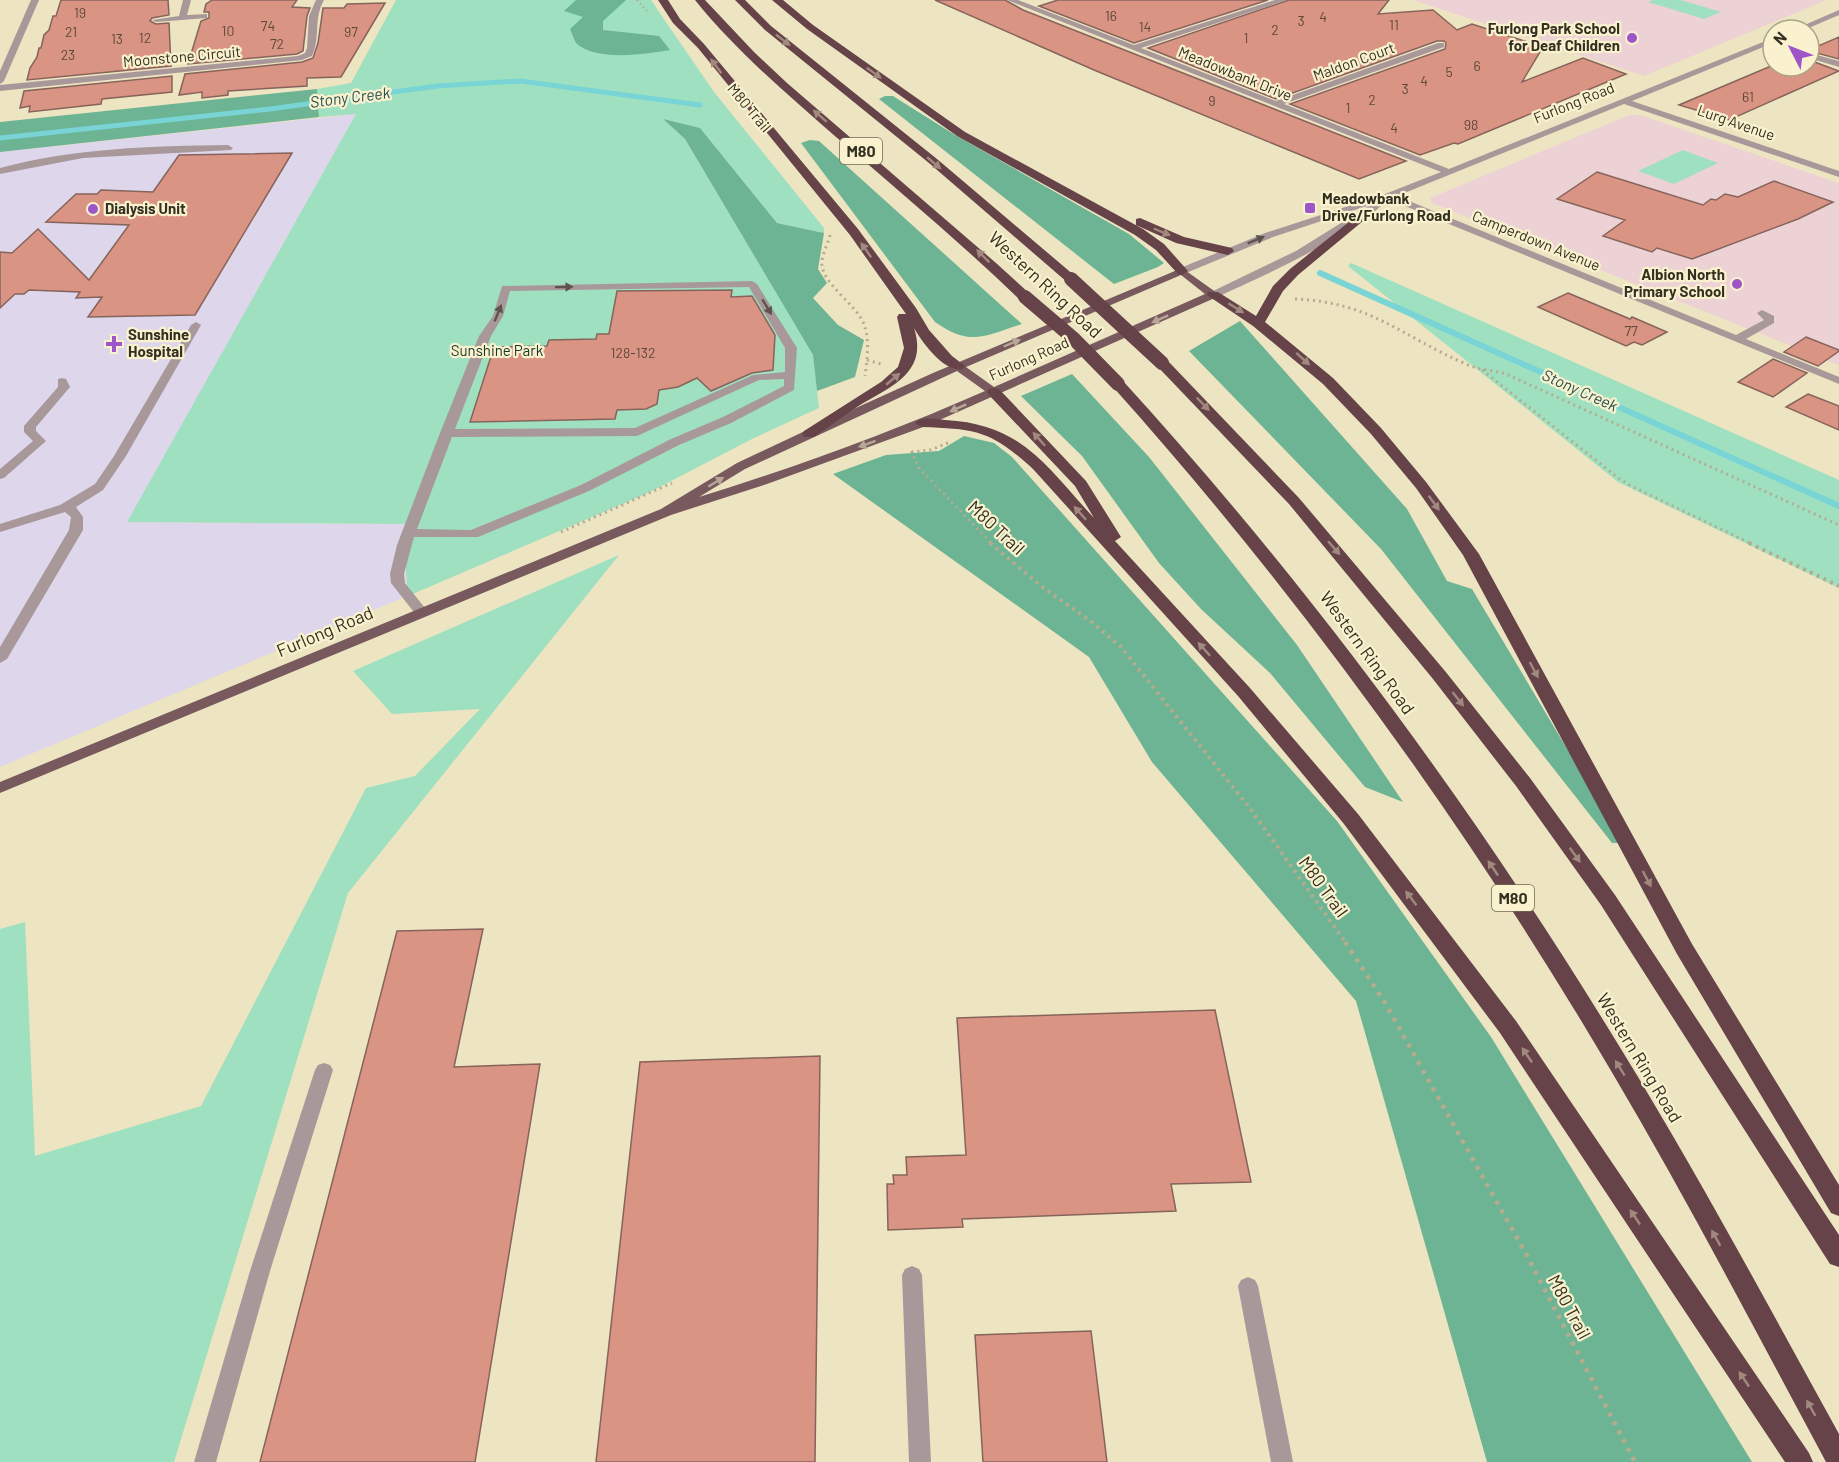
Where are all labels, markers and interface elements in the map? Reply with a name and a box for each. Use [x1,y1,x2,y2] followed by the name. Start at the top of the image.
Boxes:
[74,4,86,21] house number: 19
[1105,7,1117,24] house number: 16
[1319,8,1327,25] house number: 4
[1297,12,1305,29] house number: 3
[1389,16,1399,33] house number: 11
[261,17,275,34] house number: 74
[1139,18,1151,35] house number: 14
[1761,18,1821,78] north arrow
[1488,19,1620,54] place label: Furlong Park School for Deaf Children
[1271,21,1279,38] house number: 2
[222,22,234,39] house number: 10
[65,23,77,40] house number: 21
[344,23,358,40] house number: 97
[1769,27,1790,48] text: N
[139,29,151,46] house number: 12
[1244,29,1248,46] house number: 1
[111,30,123,47] house number: 13
[1625,31,1639,45] marker: Furlong Park School for Deaf Children
[775,33,791,46] one-way arrow
[270,35,284,52] house number: 72
[1310,38,1397,84] street label: Maldon Court
[122,42,242,70] street label: Moonstone Circuit
[1176,42,1295,104] street label: Meadowbank Drive
[61,46,75,63] house number: 23
[1473,57,1481,74] house number: 6
[710,59,722,75] one-way arrow
[1445,63,1453,80] house number: 5
[866,67,882,79] one-way arrow
[1420,72,1428,89] house number: 4
[1531,78,1617,126] street label: Furlong Road
[724,79,775,135] street label: M80 Trail
[1401,80,1409,97] house number: 3
[309,82,391,111] water label: Stony Creek
[1742,88,1754,105] house number: 61
[1368,91,1376,108] house number: 2
[1208,92,1216,109] house number: 9
[1346,99,1350,116] house number: 1
[1695,100,1777,144] street label: Lurg Avenue
[812,109,827,123] one-way arrow
[1464,116,1478,133] house number: 98
[1390,119,1398,136] house number: 4
[840,138,882,164] road number: M80
[926,156,941,169] one-way arrow
[1322,189,1451,224] place label: Meadowbank Drive/Furlong Road
[105,199,186,217] place label: Dialysis Unit
[1303,201,1317,215] marker: Meadowbank Drive/Furlong Road
[86,202,100,216] marker: Dialysis Unit
[1470,206,1603,274] street label: Camperdown Avenue
[984,226,1107,342] street label: Western Ring Road
[1153,228,1170,237] one-way arrow
[1247,235,1265,245] one-way arrow
[860,242,872,258] one-way arrow
[977,250,991,264] one-way arrow
[1624,265,1725,300] place label: Albion North Primary School
[1730,277,1744,291] marker: Albion North Primary School
[555,282,574,292] one-way arrow
[761,299,772,315] one-way arrow
[1228,303,1244,314] one-way arrow
[493,304,503,322] one-way arrow
[1151,314,1169,324] one-way arrow
[1624,322,1638,339] house number: 77
[128,325,189,360] place label: Sunshine Hospital
[986,332,1071,384] street label: Furlong Road
[105,335,123,353] marker: Sunshine Hospital
[1003,338,1021,348] one-way arrow
[451,341,544,359] park label: Sunshine Park
[611,344,655,361] house number: 128-132
[1296,352,1311,366] one-way arrow
[1539,364,1621,415] water label: Stony Creek
[885,373,900,386] one-way arrow
[1195,397,1209,411] one-way arrow
[949,403,967,413] one-way arrow
[1033,432,1046,447] one-way arrow
[858,439,876,449] one-way arrow
[708,476,724,487] one-way arrow
[964,495,1030,559] street label: M80 Trail
[1428,496,1440,511] one-way arrow
[1073,505,1087,520] one-way arrow
[1327,540,1340,555] one-way arrow
[1316,586,1420,718] street label: Western Ring Road
[273,601,376,661] street label: Furlong Road
[1198,642,1212,656] one-way arrow
[1530,662,1539,679] one-way arrow
[1451,691,1464,707] one-way arrow
[1569,847,1581,862] one-way arrow
[1294,852,1353,921] street label: M80 Trail
[1488,860,1499,876] one-way arrow
[1642,871,1652,888] one-way arrow
[1492,885,1534,911] road number: M80
[1405,891,1417,906] one-way arrow
[1593,989,1687,1126] street label: Western Ring Road
[1521,1047,1532,1063] one-way arrow
[1615,1060,1626,1076] one-way arrow
[1630,1208,1641,1225] one-way arrow
[1712,1229,1722,1246] one-way arrow
[1544,1271,1596,1342] street label: M80 Trail
[1738,1371,1750,1387] one-way arrow
[1806,1400,1816,1417] one-way arrow

